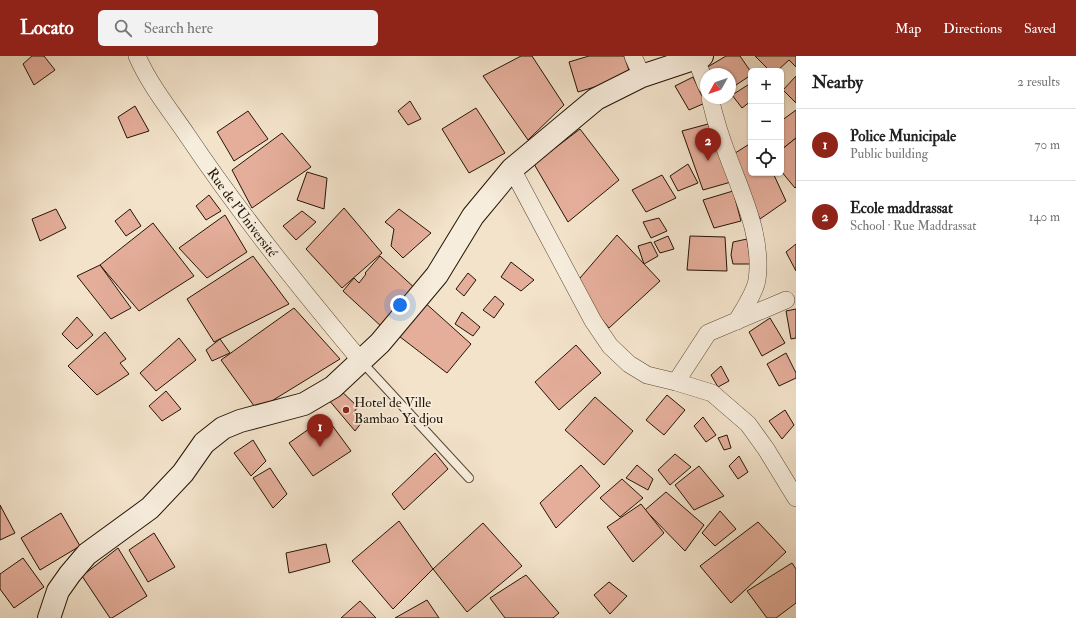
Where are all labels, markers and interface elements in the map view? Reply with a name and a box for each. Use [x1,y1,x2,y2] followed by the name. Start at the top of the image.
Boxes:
[98,10,378,46] search box
[20,16,74,40] text: Locato
[112,17,134,39] icon: search
[144,19,213,38] text: Search here
[895,20,921,37] text: Map
[943,20,1002,37] text: Directions
[1024,20,1056,37] text: Saved
[700,68,736,104] north arrow
[748,68,784,176] map controls
[748,68,784,104] button: +
[812,72,863,93] text: Nearby
[1017,74,1060,90] text: 2 results
[748,104,784,140] button: −
[850,127,956,146] text: Police Municipale
[695,128,721,161] pin: 2
[823,137,827,153] text: 1
[1035,137,1060,153] text: 70 m
[748,140,784,176] button: locate
[850,146,928,162] text: Public building
[204,165,282,260] street label: Rue de l'Université
[850,199,953,218] text: Ecole maddrassat
[822,209,828,225] text: 2
[1029,209,1060,225] text: 140 m
[850,218,976,234] text: School · Rue Maddrassat
[390,295,410,315] your location
[354,394,443,427] place label: Hotel de Ville Bambao Ya djou
[341,405,351,415] marker: Hotel de Ville Bambao Ya djou
[307,414,333,447] pin: 1

